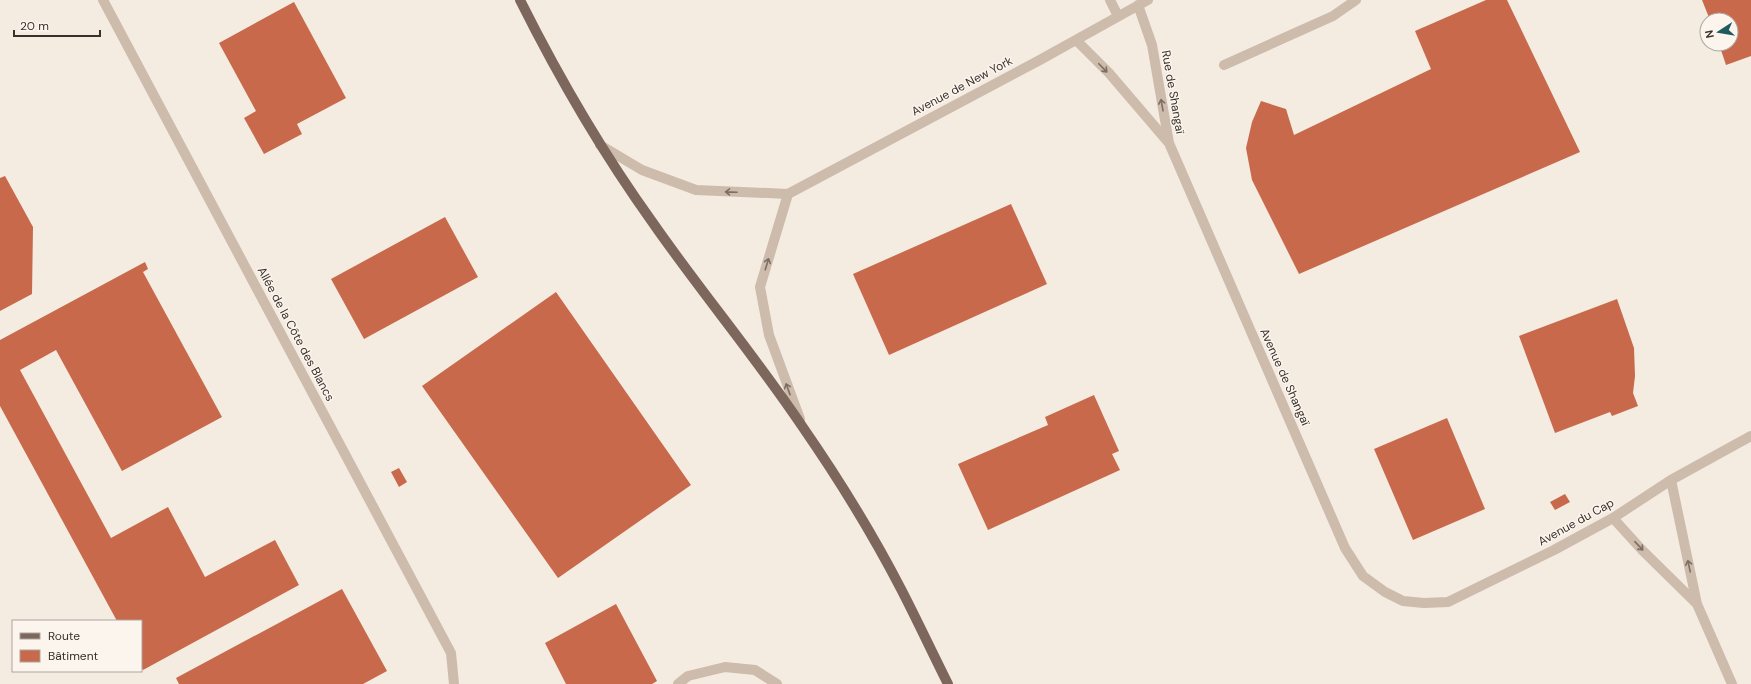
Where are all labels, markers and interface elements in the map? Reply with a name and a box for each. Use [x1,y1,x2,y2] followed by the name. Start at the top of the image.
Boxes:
[14,12,100,38] scale bar
[1699,12,1739,52] north arrow
[20,18,49,34] text: 20 m
[1702,29,1717,39] text: N
[1158,49,1188,135] street label: Rue de Shangaï
[909,53,1015,119] street label: Avenue de New York
[1098,63,1108,73] one-way arrow
[1158,99,1166,112] one-way arrow
[725,188,738,195] one-way arrow
[764,258,771,271] one-way arrow
[254,264,338,404] street label: Allée de la Côte des Blancs
[1256,326,1314,428] street label: Avenue de Shangaï
[784,383,792,395] one-way arrow
[1535,495,1617,549] street label: Avenue du Cap
[1634,541,1644,551] one-way arrow
[1685,559,1693,572] one-way arrow
[12,620,142,672] legend
[48,628,80,644] text: Route
[48,648,99,664] text: Bâtiment

